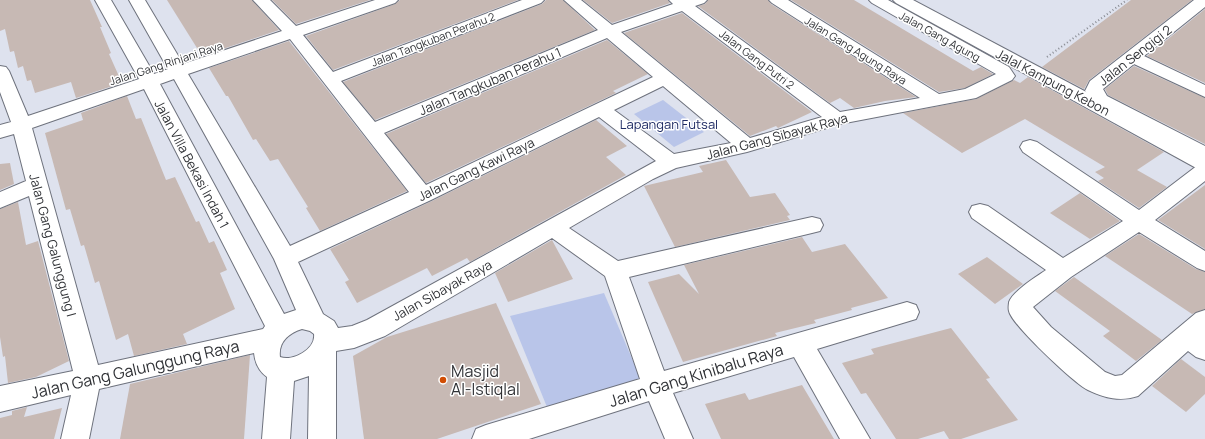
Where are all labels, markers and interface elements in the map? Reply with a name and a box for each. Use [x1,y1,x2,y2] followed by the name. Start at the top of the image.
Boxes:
[897,7,983,65] street label: Jalan Gang Agung
[369,8,497,70] street label: Jalan Tangkuban Perahu 2
[802,13,910,87] street label: Jalan Gang Agung Raya
[1095,21,1175,89] street label: Jalan Sengigi 2
[716,26,798,92] street label: Jalan Gang Putri 2
[107,38,225,88] street label: Jalan Gang Rinjani Raya
[416,43,564,119] street label: Jalan Tangkuban Perahu 1
[993,44,1113,120] street label: Jalal Kampung Kebon
[150,97,234,231] street label: Jalan Villa Bekasi Indah 1
[704,108,850,164] street label: Jalan Gang Sibayak Raya
[620,115,718,133] park label: Lapangan Futsal
[415,133,537,205] street label: Jalan Gang Kawi Raya
[25,172,81,318] street label: Jalan Gang Galunggung I
[389,255,495,325] street label: Jalan Sibayak Raya
[29,334,241,404] street label: Jalan Gang Galunggung Raya
[606,338,786,412] street label: Jalan Gang Kinibalu Raya
[451,360,520,400] place label: Masjid Al-Istiqlal
[438,375,448,385] marker: Masjid Al-Istiqlal

